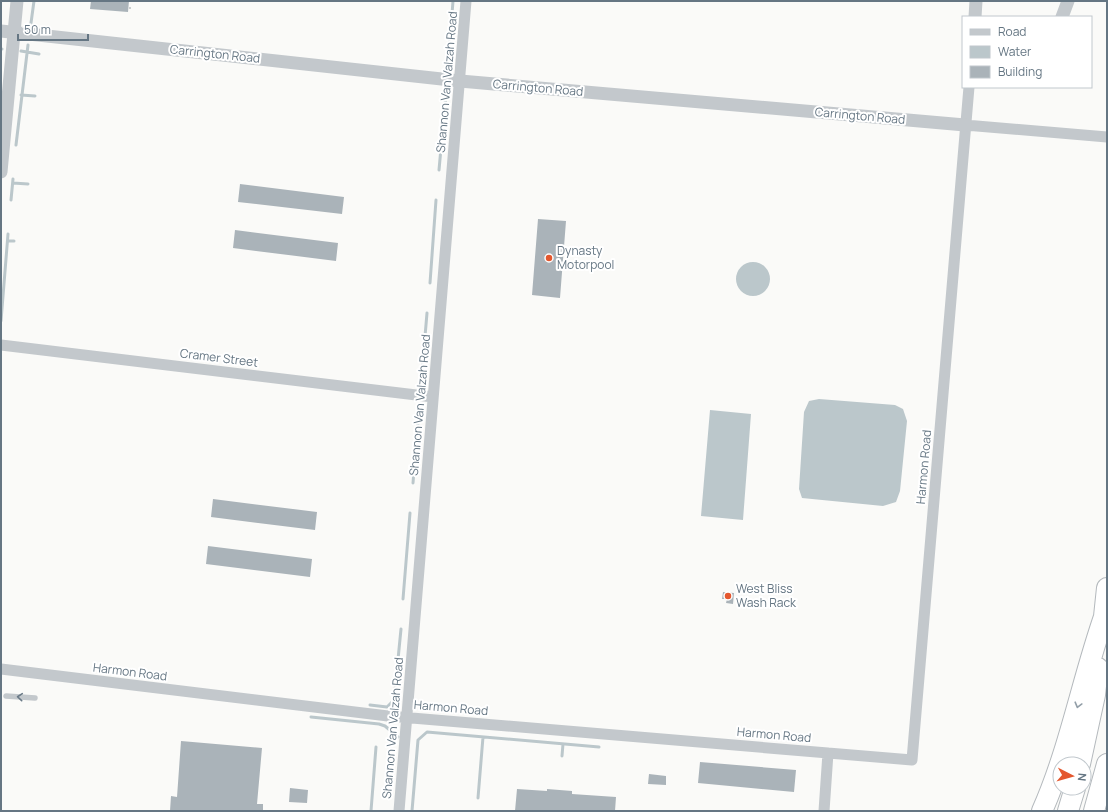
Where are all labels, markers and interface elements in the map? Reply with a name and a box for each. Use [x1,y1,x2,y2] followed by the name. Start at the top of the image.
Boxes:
[432,11,461,153] street label: Shannon Van Valzah Road
[18,16,88,42] scale bar
[962,16,1092,88] legend
[24,21,51,38] text: 50 m
[998,23,1026,40] text: Road
[169,40,261,67] street label: Carrington Road
[998,43,1032,60] text: Water
[998,63,1042,80] text: Building
[492,75,584,100] street label: Carrington Road
[814,103,906,128] street label: Carrington Road
[557,242,614,273] place label: Dynasty Motorpool
[544,253,554,263] marker: Dynasty Motorpool
[405,334,434,476] street label: Shannon Van Valzah Road
[179,344,259,371] street label: Cramer Street
[912,429,935,505] street label: Harmon Road
[736,580,797,611] place label: West Bliss Wash Rack
[723,591,733,601] marker: West Bliss Wash Rack
[378,657,407,799] street label: Shannon Van Valzah Road
[92,659,168,684] street label: Harmon Road
[17,693,23,702] one-way arrow
[413,696,489,719] street label: Harmon Road
[1074,701,1083,708] one-way arrow
[736,723,812,746] street label: Harmon Road
[1052,756,1092,796] north arrow
[1075,772,1090,782] text: N

